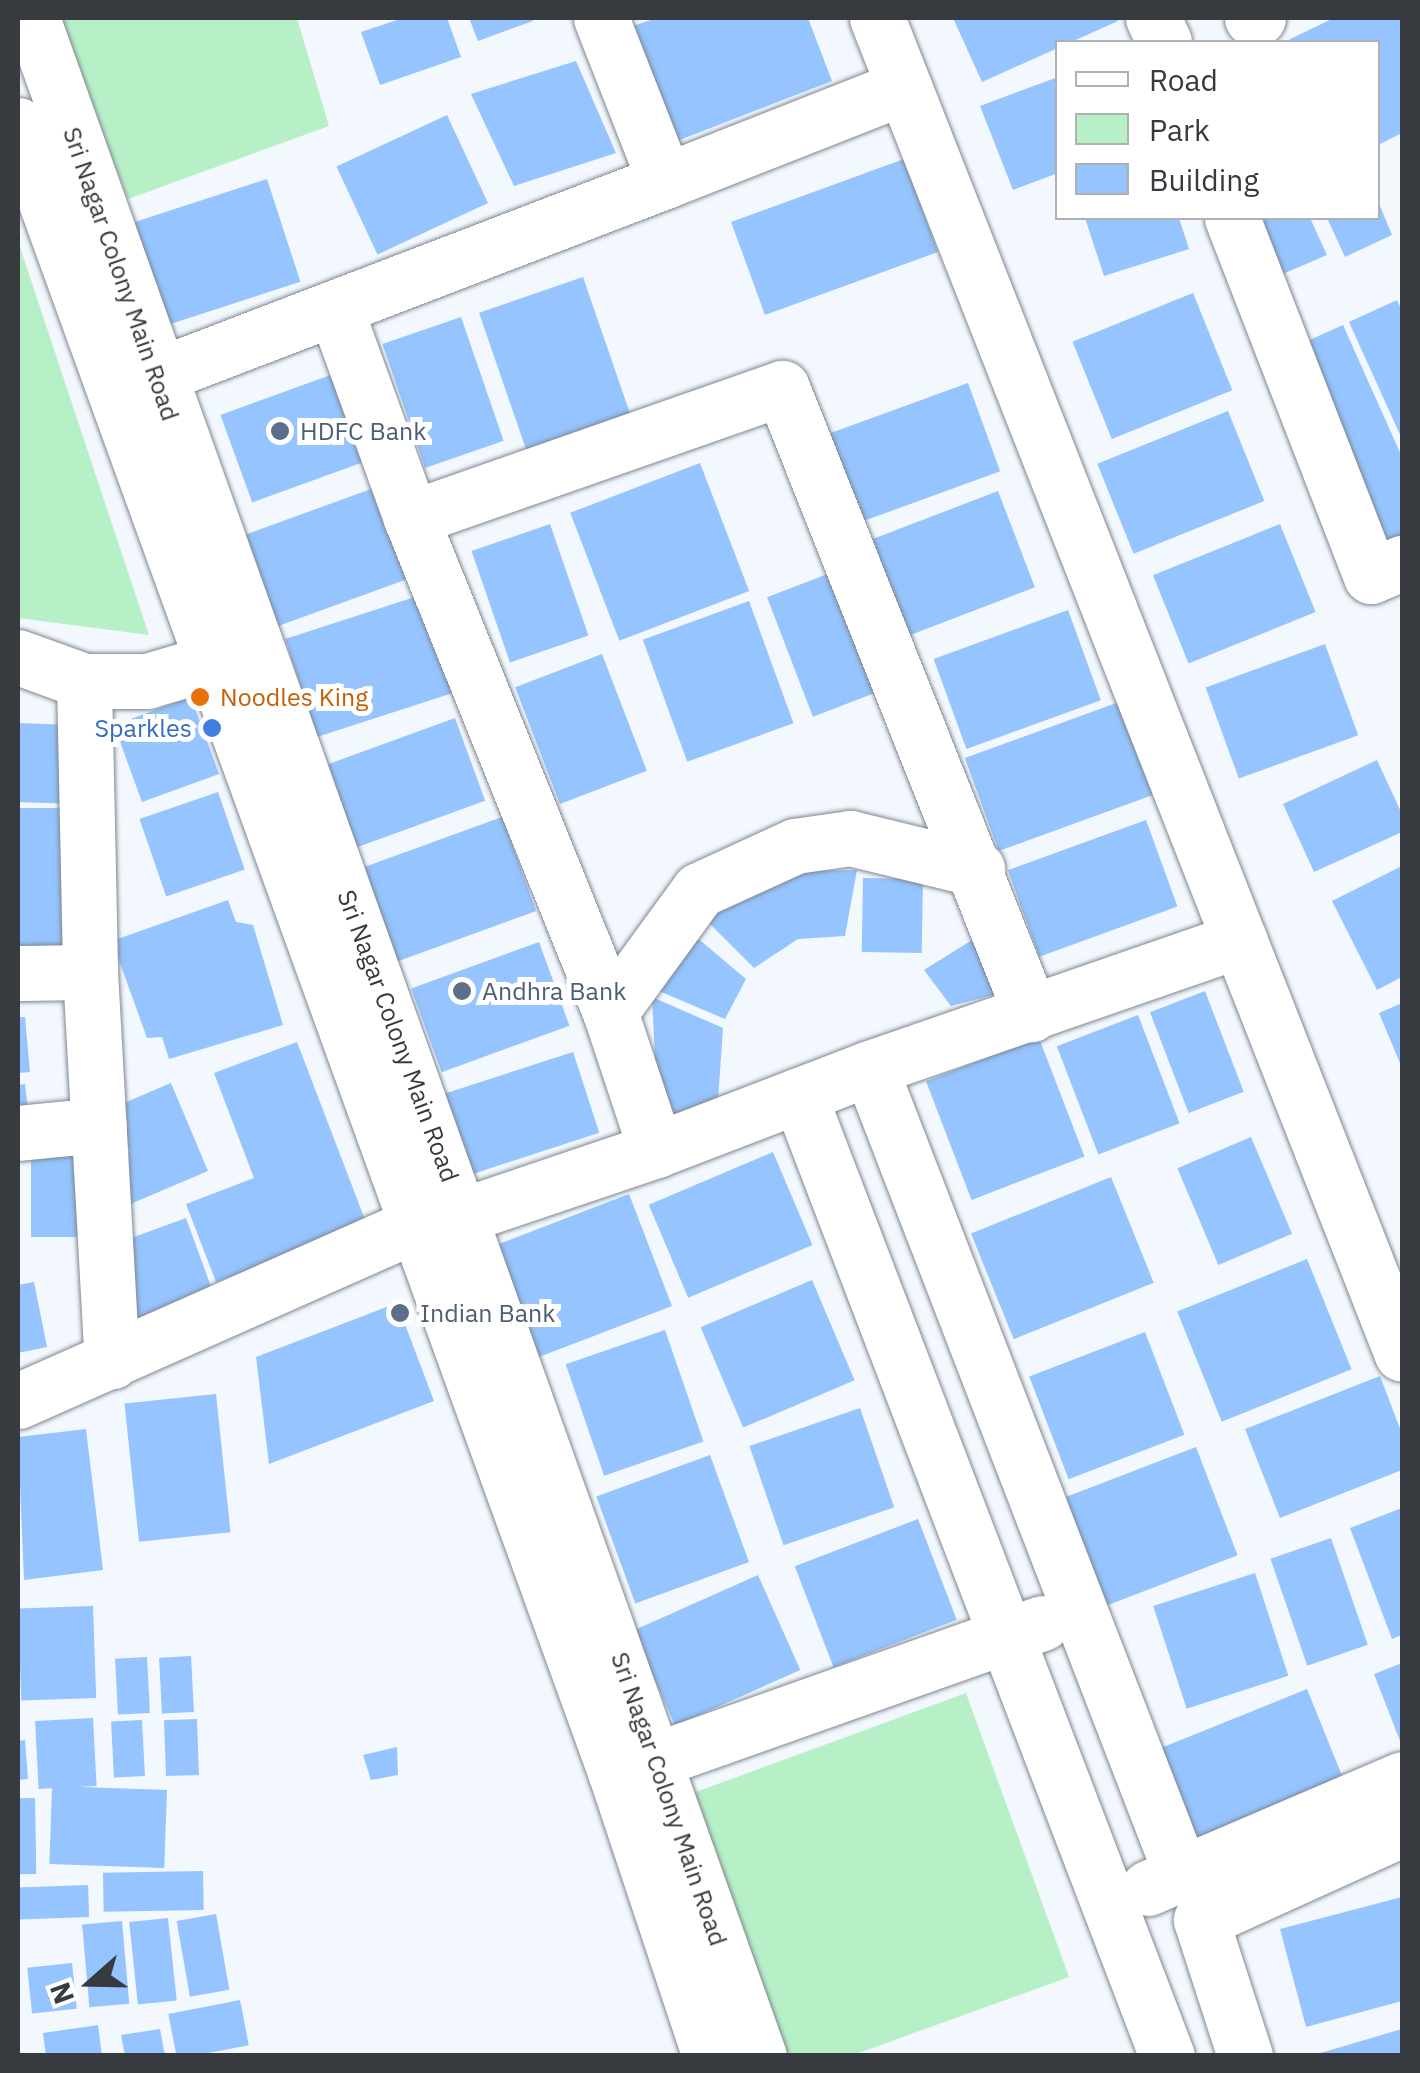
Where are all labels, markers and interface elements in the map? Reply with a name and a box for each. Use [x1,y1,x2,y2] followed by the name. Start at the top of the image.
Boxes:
[1055,40,1380,220] legend
[1149,60,1218,99] text: Road
[1149,110,1210,149] text: Park
[57,123,185,425] street label: Sri Nagar Colony Main Road
[1149,160,1259,199] text: Building
[300,416,426,446] place label: HDFC Bank
[269,420,291,442] marker: HDFC Bank
[220,682,368,712] place label: Noodles King
[189,686,211,708] marker: Noodles King
[95,713,192,743] place label: Sparkles
[201,717,223,739] marker: Sparkles
[331,886,465,1186] street label: Sri Nagar Colony Main Road
[482,976,626,1006] place label: Andhra Bank
[451,980,473,1002] marker: Andhra Bank
[420,1298,555,1328] place label: Indian Bank
[389,1302,411,1324] marker: Indian Bank
[605,1648,733,1950] street label: Sri Nagar Colony Main Road
[40,1933,140,2033] north arrow
[40,1978,82,2009] text: N

